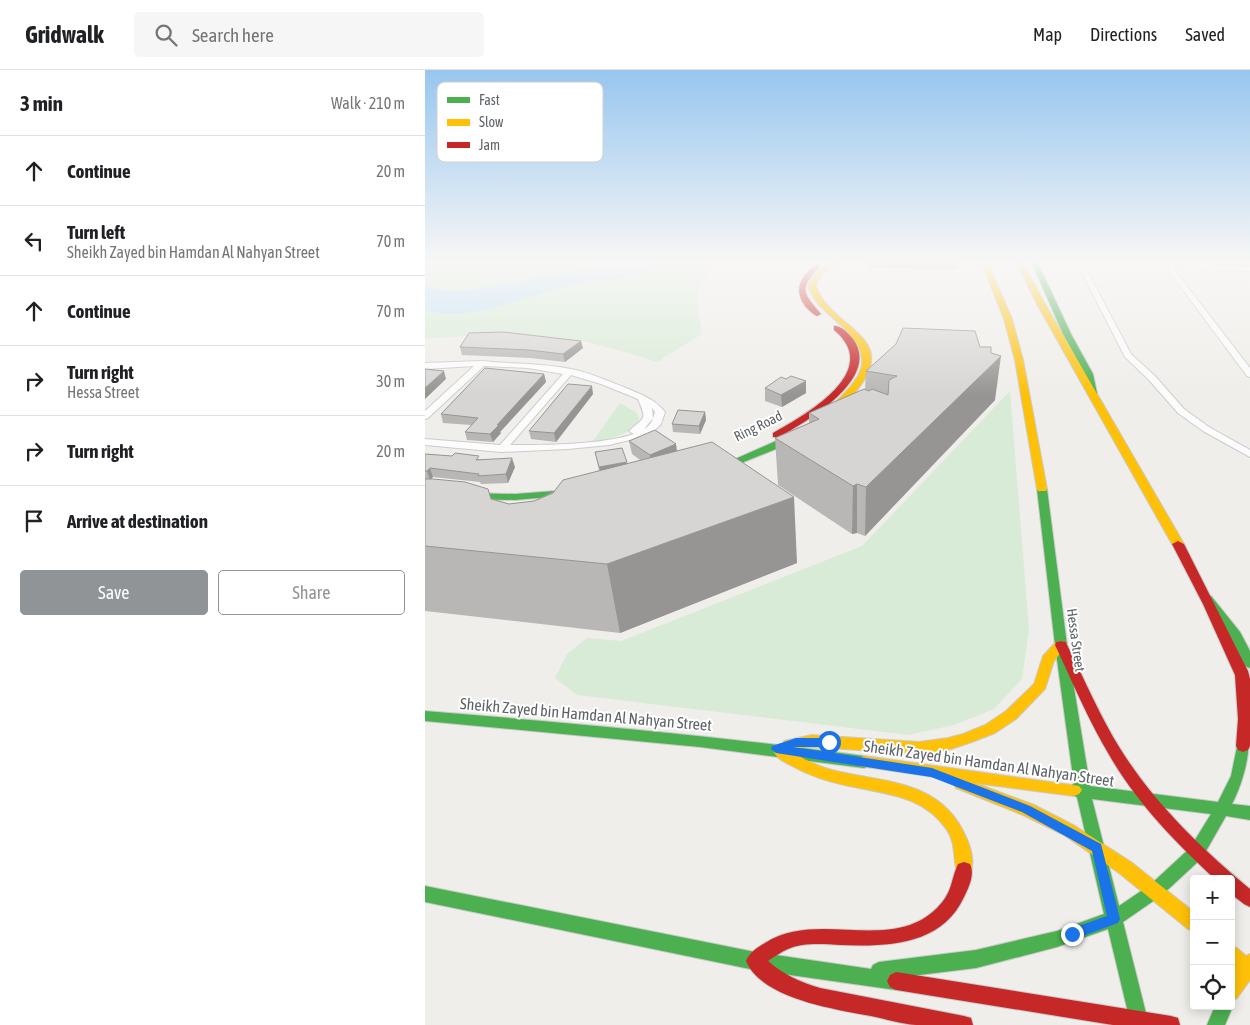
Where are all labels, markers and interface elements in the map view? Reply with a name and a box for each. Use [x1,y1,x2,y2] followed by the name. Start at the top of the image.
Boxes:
[134,12,484,57] search box
[25,21,104,48] text: Gridwalk
[152,21,180,49] icon: search
[192,24,274,46] text: Search here
[1033,24,1062,45] text: Map
[1090,24,1157,45] text: Directions
[1185,24,1225,45] text: Saved
[437,82,603,162] legend
[20,91,63,115] text: 3 min
[479,92,500,108] text: Fast
[331,94,405,112] text: Walk · 210 m
[479,114,504,130] text: Slow
[479,137,500,153] text: Jam
[20,157,48,185] icon: ahead
[67,160,131,182] text: Continue
[376,162,405,180] text: 20 m
[67,221,125,243] text: Turn left
[20,227,48,255] icon: left
[376,232,405,250] text: 70 m
[67,243,320,261] text: Sheikh Zayed bin Hamdan Al Nahyan Street
[20,297,48,325] icon: ahead
[67,300,131,322] text: Continue
[376,302,405,320] text: 70 m
[67,361,134,383] text: Turn right
[20,367,48,395] icon: right
[376,372,405,390] text: 30 m
[67,383,140,401] text: Hessa Street
[731,407,785,445] street label: Ring Road
[20,437,48,465] icon: right
[67,440,134,462] text: Turn right
[376,442,405,460] text: 20 m
[20,507,48,535] icon: arrive
[67,510,208,532] text: Arrive at destination
[20,570,208,615] button: Save
[218,570,405,615] button: Share
[1064,607,1088,673] street label: Hessa Street
[459,694,713,735] street label: Sheikh Zayed bin Hamdan Al Nahyan Street
[818,731,841,754] route start
[862,736,1116,791] street label: Sheikh Zayed bin Hamdan Al Nahyan Street
[1190,875,1235,1010] map controls
[1190,875,1235,920] button: +
[1190,920,1235,965] button: −
[1061,923,1084,946] route end
[1190,965,1235,1010] button: locate

